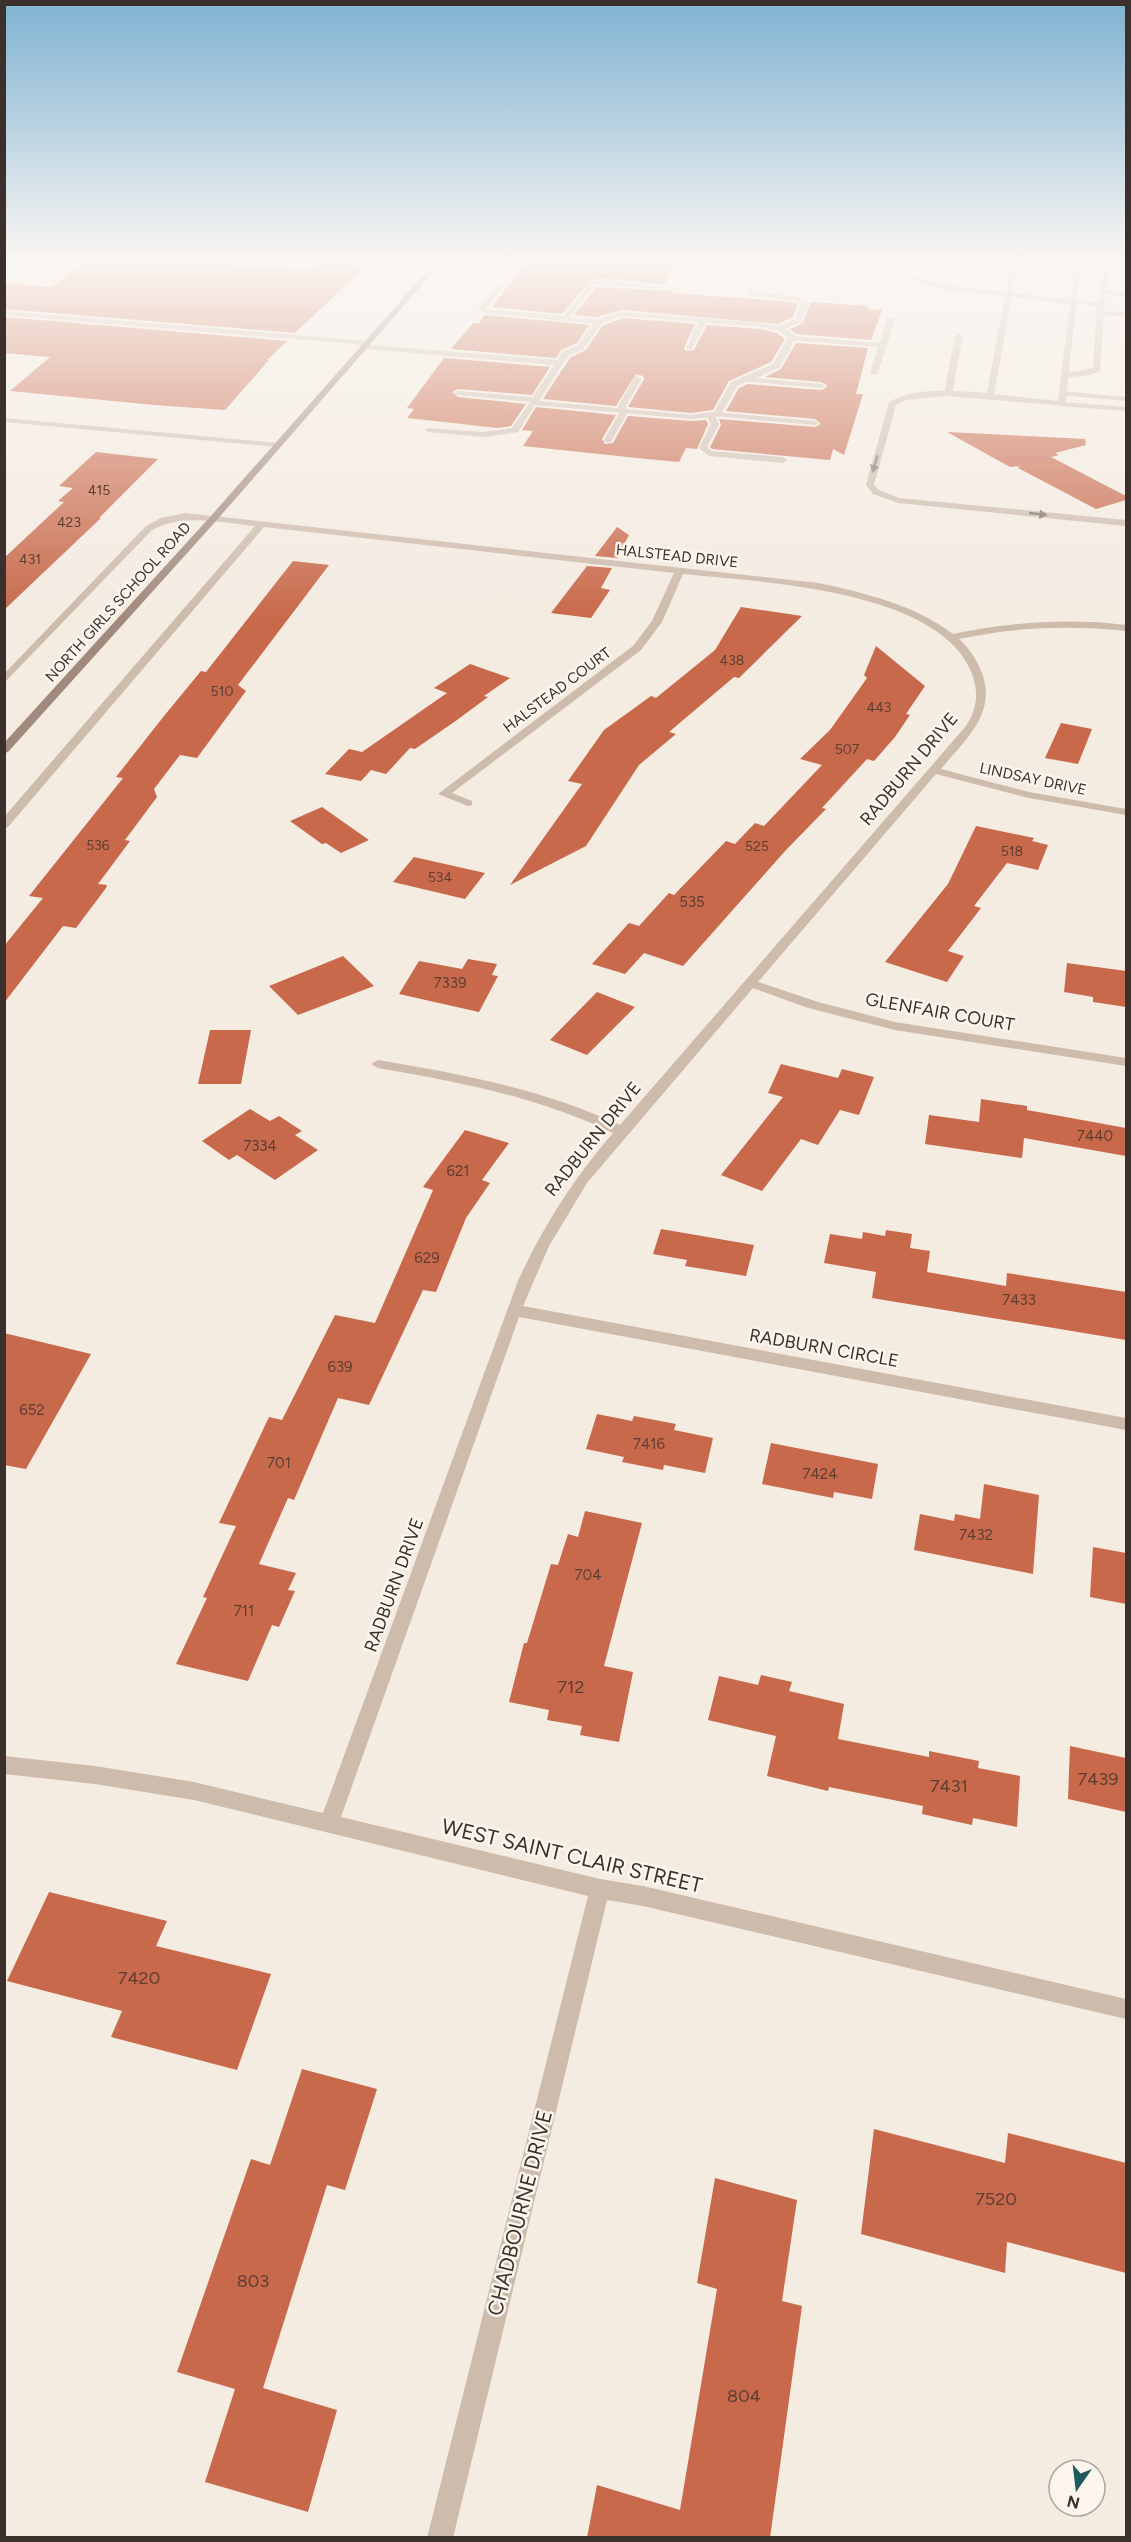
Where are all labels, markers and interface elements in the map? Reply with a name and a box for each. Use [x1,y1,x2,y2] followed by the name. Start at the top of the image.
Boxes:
[869,455,879,473] one-way arrow
[88,482,110,499] house number: 415
[1028,509,1047,519] one-way arrow
[57,514,81,531] house number: 423
[41,518,195,686] street label: NORTH GIRLS SCHOOL ROAD
[615,541,739,571] street label: HALSTEAD DRIVE
[19,551,41,568] house number: 431
[499,643,615,736] street label: HALSTEAD COURT
[720,652,744,669] house number: 438
[211,683,233,700] house number: 510
[866,699,892,716] house number: 443
[855,708,963,830] street label: RADBURN DRIVE
[835,741,860,758] house number: 507
[978,759,1088,799] street label: LINDSAY DRIVE
[86,837,110,854] house number: 536
[745,838,769,855] house number: 525
[1001,843,1023,860] house number: 518
[428,869,452,886] house number: 534
[679,893,705,911] house number: 535
[434,974,466,992] house number: 7339
[864,988,1016,1036] street label: GLENFAIR COURT
[540,1077,646,1201] street label: RADBURN DRIVE
[1077,1127,1113,1145] house number: 7440
[243,1137,277,1155] house number: 7334
[446,1162,470,1180] house number: 621
[414,1249,440,1267] house number: 629
[1002,1291,1036,1309] house number: 7433
[748,1324,900,1372] street label: RADBURN CIRCLE
[327,1358,353,1376] house number: 639
[19,1401,45,1419] house number: 652
[633,1435,666,1453] house number: 7416
[267,1454,291,1472] house number: 701
[802,1465,838,1483] house number: 7424
[360,1515,428,1655] street label: RADBURN DRIVE
[959,1526,993,1544] house number: 7432
[575,1566,602,1584] house number: 704
[234,1602,254,1620] house number: 711
[557,1676,585,1698] house number: 712
[1078,1768,1118,1790] house number: 7439
[930,1775,968,1797] house number: 7431
[439,1813,705,1898] street label: WEST SAINT CLAIR STREET
[118,1967,160,1989] house number: 7420
[482,2108,557,2318] street label: CHADBOURNE DRIVE
[975,2188,1017,2210] house number: 7520
[237,2270,269,2292] house number: 803
[727,2385,761,2407] house number: 804
[1047,2458,1107,2518] north arrow
[1065,2491,1082,2513] text: N

